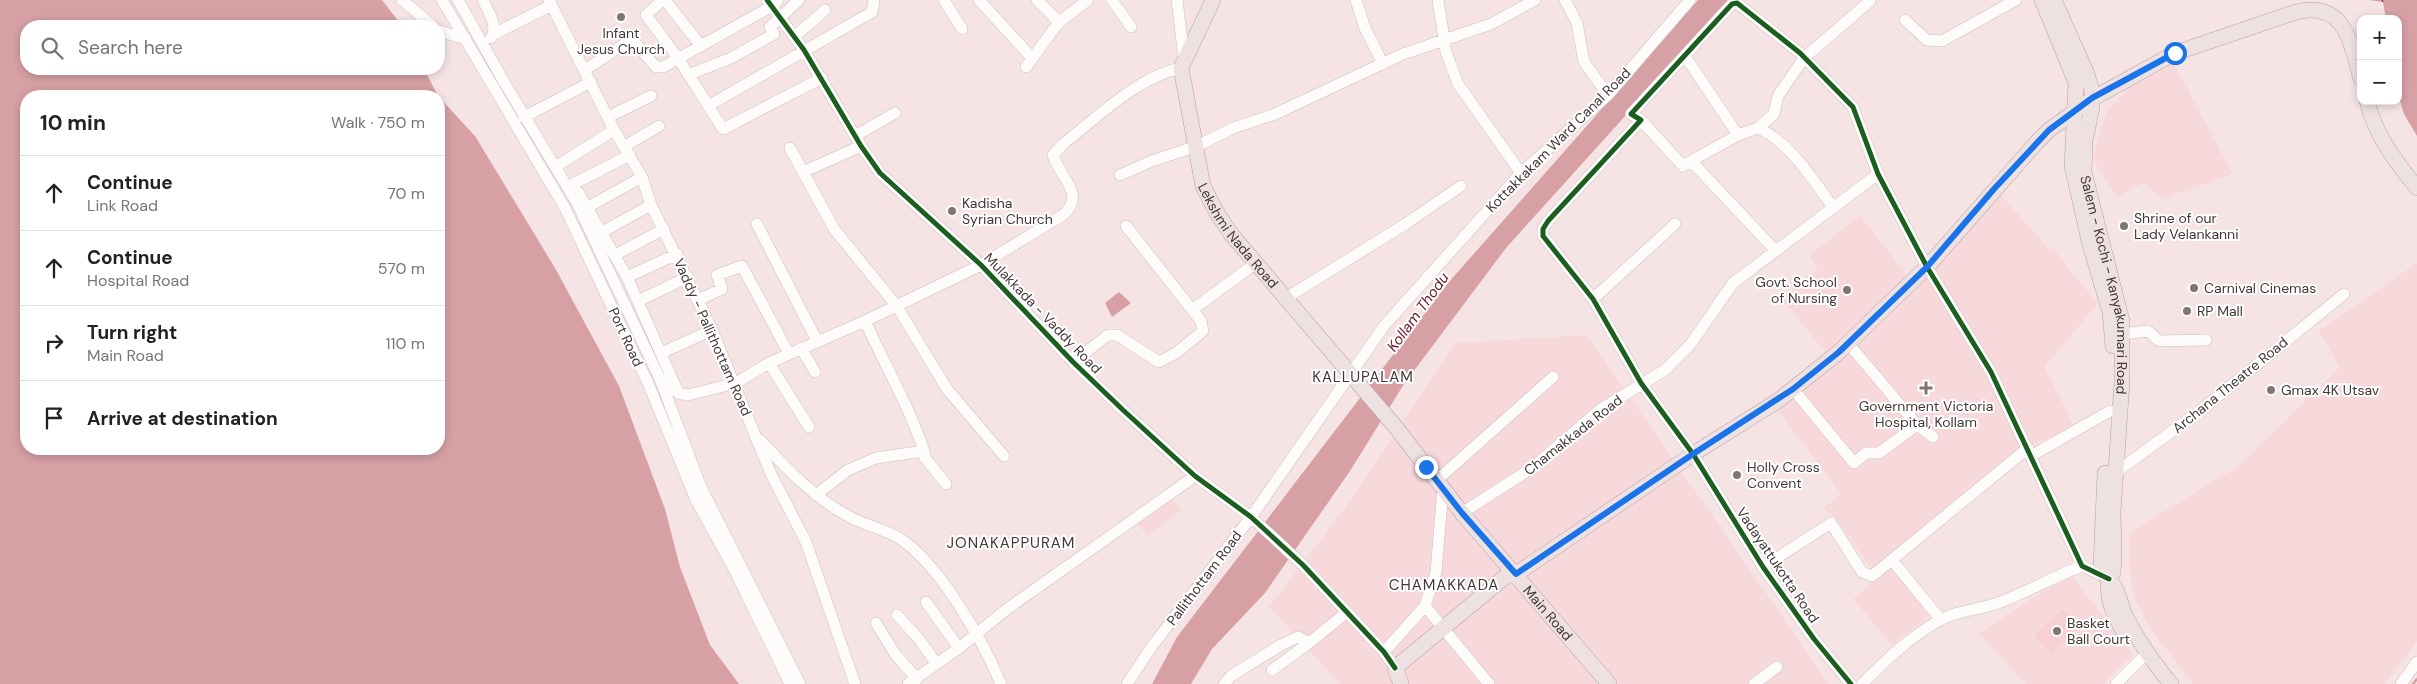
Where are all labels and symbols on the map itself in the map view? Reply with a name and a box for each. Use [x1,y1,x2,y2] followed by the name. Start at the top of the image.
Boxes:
[615,11,627,23] marker: Infant Jesus Church
[577,24,665,58] place label: Infant Jesus Church
[2164,42,2187,65] route start
[1482,64,1634,216] street label: Kottakkakam Ward Canal Road
[2076,174,2131,395] street label: Salem - Kochi - Kanyakumari Road
[1194,180,1282,292] street label: Lekshmi Nada Road
[962,194,1053,228] place label: Kadisha Syrian Church
[946,205,958,217] marker: Kadisha Syrian Church
[2134,209,2239,243] place label: Shrine of our Lady Velankanni
[2118,220,2130,232] marker: Shrine of our Lady Velankanni
[980,249,1106,377] street label: Mulakkada - Vaddy Road
[670,255,756,419] street label: Vaddy - Pallithottam Road
[1382,268,1454,356] water label: Kollam Thodu
[1755,273,1837,307] place label: Govt. School of Nursing
[2204,279,2316,297] place label: Carnival Cinemas
[2188,282,2200,294] marker: Carnival Cinemas
[1841,284,1853,296] marker: Govt. School of Nursing
[2197,302,2243,320] place label: RP Mall
[605,305,647,369] street label: Port Road
[2181,305,2193,317] marker: RP Mall
[2169,333,2291,437] street label: Archana Theatre Road
[1312,367,1414,387] district label: KALLUPALAM
[1919,381,1933,395] marker: Government Victoria Hospital, Kollam
[2281,381,2380,399] place label: Gmax 4K Utsav
[2265,384,2277,396] marker: Gmax 4K Utsav
[1520,391,1626,479] street label: Chamakkada Road
[1859,397,1993,431] place label: Government Victoria Hospital, Kollam
[1415,456,1438,479] route end
[1747,458,1820,492] place label: Holly Cross Convent
[1731,469,1743,481] marker: Holly Cross Convent
[1733,504,1823,626] street label: Vadayattukotta Road
[1163,527,1245,629] street label: Pallithottam Road
[947,533,1075,553] district label: JONAKAPPURAM
[1389,575,1499,595] district label: CHAMAKKADA
[1519,582,1577,644] street label: Main Road
[2067,614,2130,648] place label: Basket Ball Court
[2051,625,2063,637] marker: Basket Ball Court

